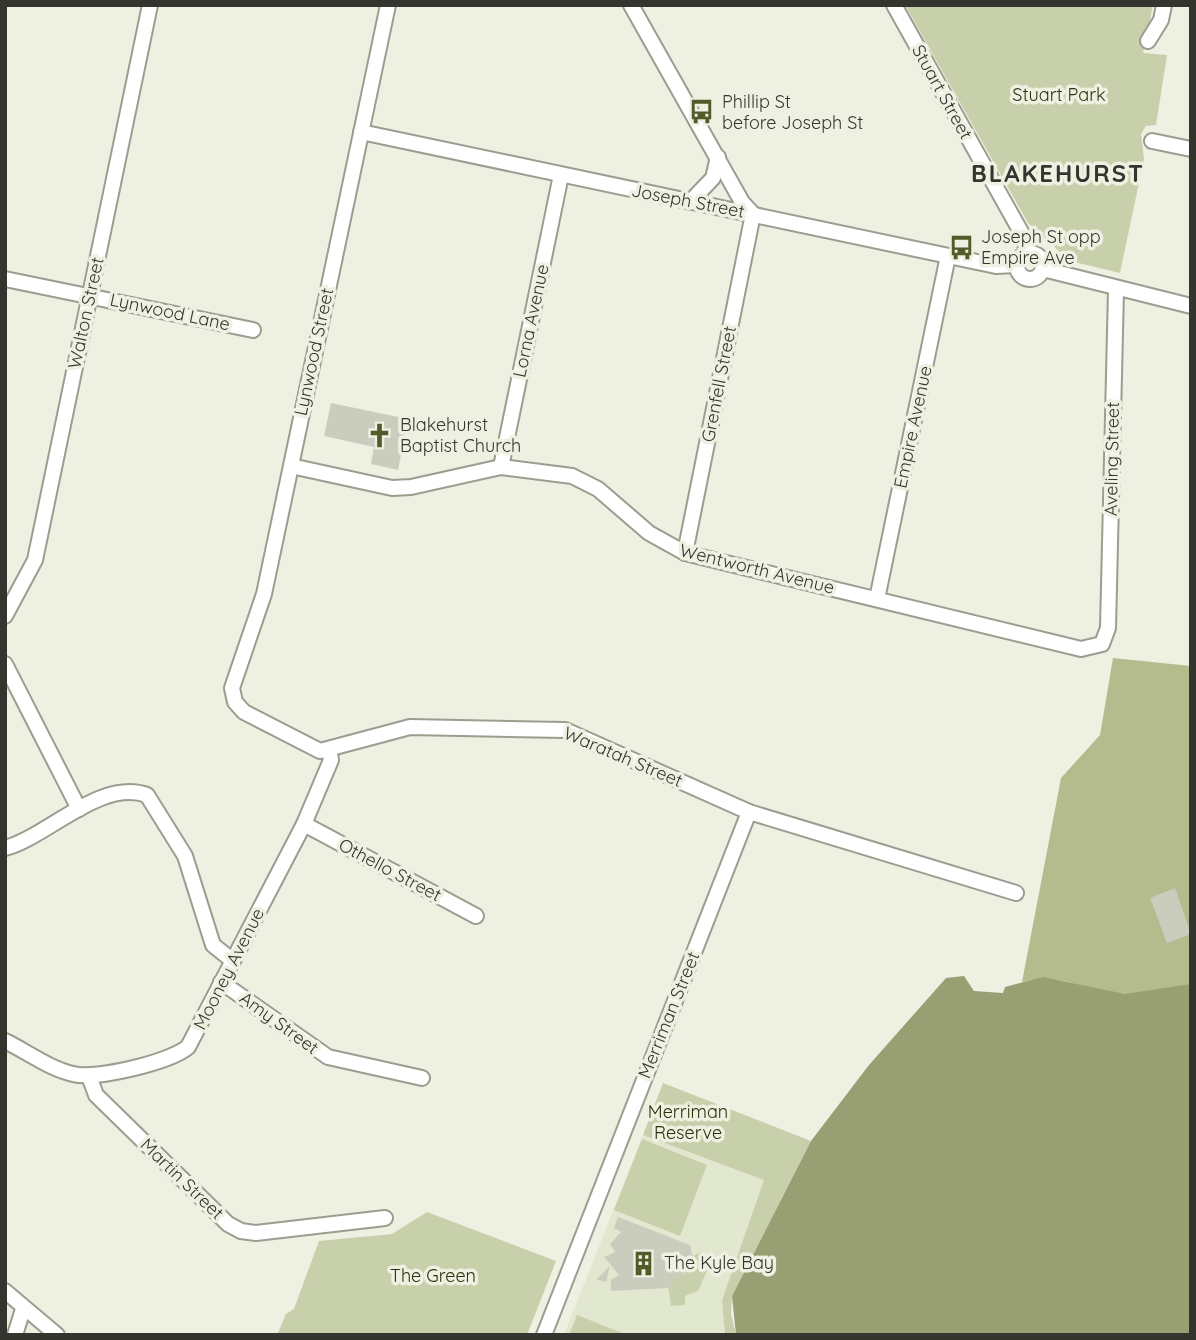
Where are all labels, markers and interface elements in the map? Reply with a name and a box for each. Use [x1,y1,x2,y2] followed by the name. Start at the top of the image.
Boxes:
[907,40,978,143] street label: Stuart Street
[1012,83,1106,106] park label: Stuart Park
[722,90,863,134] place label: Phillip St before Joseph St
[688,98,716,126] bus stop icon: Phillip St before Joseph St
[971,158,1145,188] district label: BLAKEHURST
[629,178,747,223] street label: Joseph Street
[981,225,1101,269] place label: Joseph St opp Empire Ave
[947,233,975,261] bus stop icon: Joseph St opp Empire Ave
[62,255,109,371] street label: Walton Street
[507,262,554,380] street label: Lorna Avenue
[289,286,338,418] street label: Lynwood Street
[108,288,232,335] street label: Lynwood Lane
[696,324,741,444] street label: Grenfell Street
[888,364,937,490] street label: Empire Avenue
[1099,402,1124,516] street label: Aveling Street
[400,413,521,457] place label: Blakehurst Baptist Church
[366,421,394,449] church icon: Blakehurst Baptist Church
[677,538,837,599] street label: Wentworth Avenue
[560,721,686,792] street label: Waratah Street
[335,833,446,906] street label: Othello Street
[188,904,269,1034] street label: Mooney Avenue
[633,948,704,1082] street label: Merriman Street
[235,986,323,1059] street label: Amy Street
[648,1100,728,1144] park label: Merriman Reserve
[136,1133,229,1224] street label: Martin Street
[630,1249,658,1277] building icon: The Kyle Bay
[664,1251,774,1274] place label: The Kyle Bay
[390,1264,476,1287] park label: The Green

